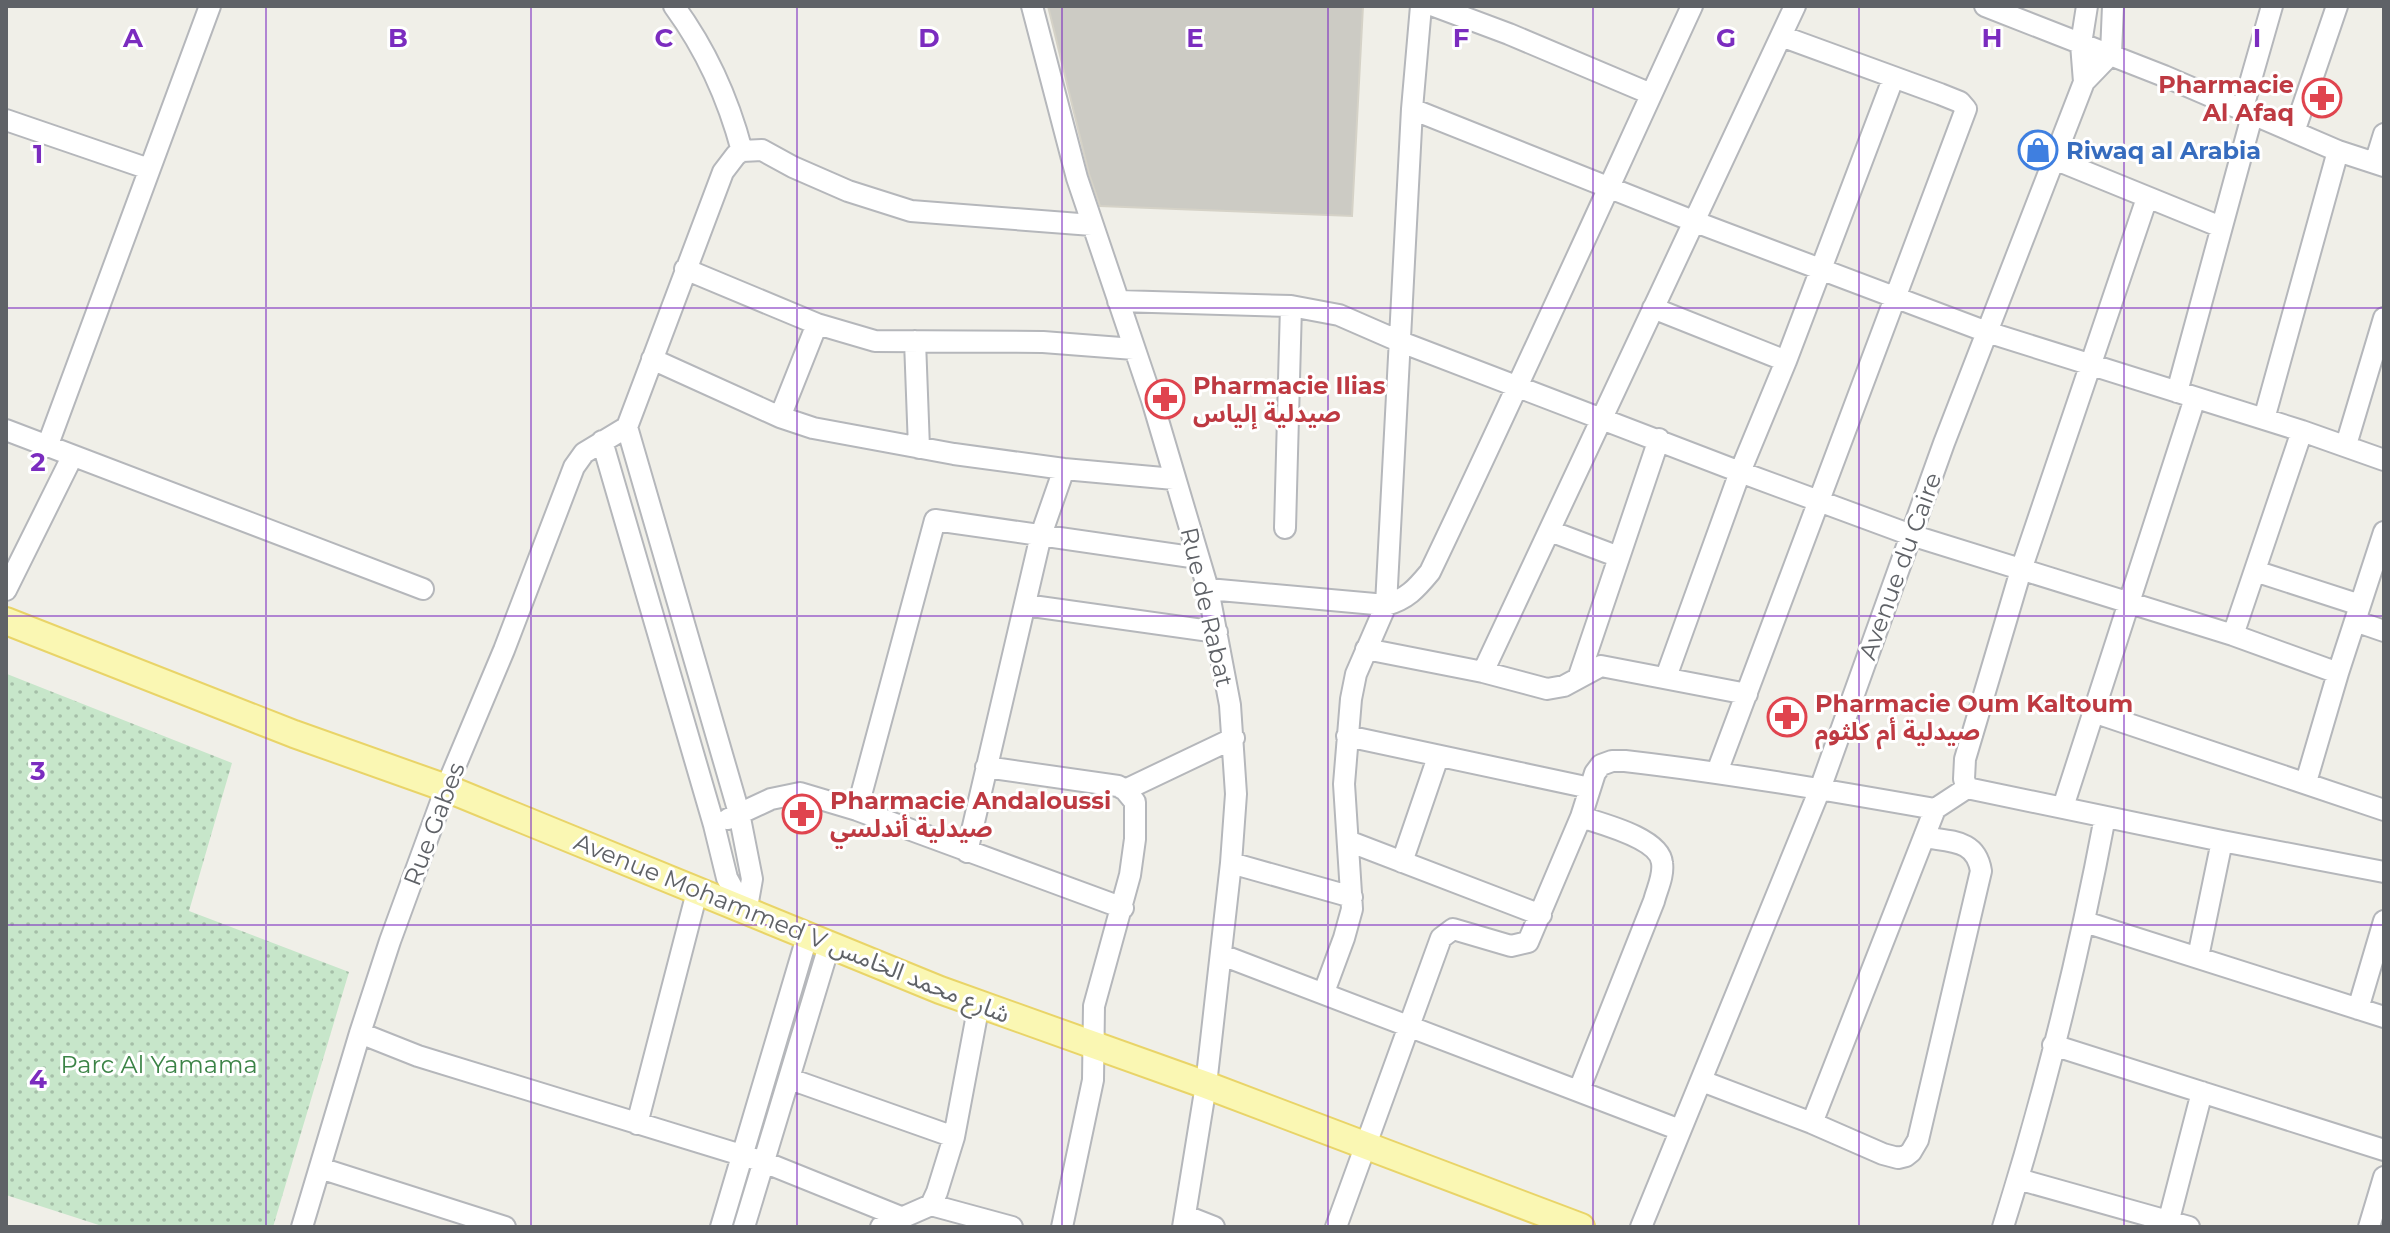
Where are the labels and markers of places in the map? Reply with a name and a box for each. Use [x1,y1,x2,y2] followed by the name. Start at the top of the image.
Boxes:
[2158,70,2294,127] place label: Pharmacie Al Afaq
[2301,77,2343,119] pharmacy icon: Pharmacie Al Afaq
[2017,129,2059,171] shop icon: Riwaq al Arabia
[2066,136,2261,165] place label: Riwaq al Arabia
[1193,371,1386,430] place label: Pharmacie Ilias صيدلية إلياس
[1144,378,1186,420] pharmacy icon: Pharmacie Ilias صيدلية إلياس
[1815,689,2133,750] place label: Pharmacie Oum Kaltoum صيدلية أم كلثوم
[1766,696,1808,738] pharmacy icon: Pharmacie Oum Kaltoum صيدلية أم كلثوم
[830,786,1111,848] place label: Pharmacie Andaloussi صيدلية أندلسي
[781,793,823,835] pharmacy icon: Pharmacie Andaloussi صيدلية أندلسي

